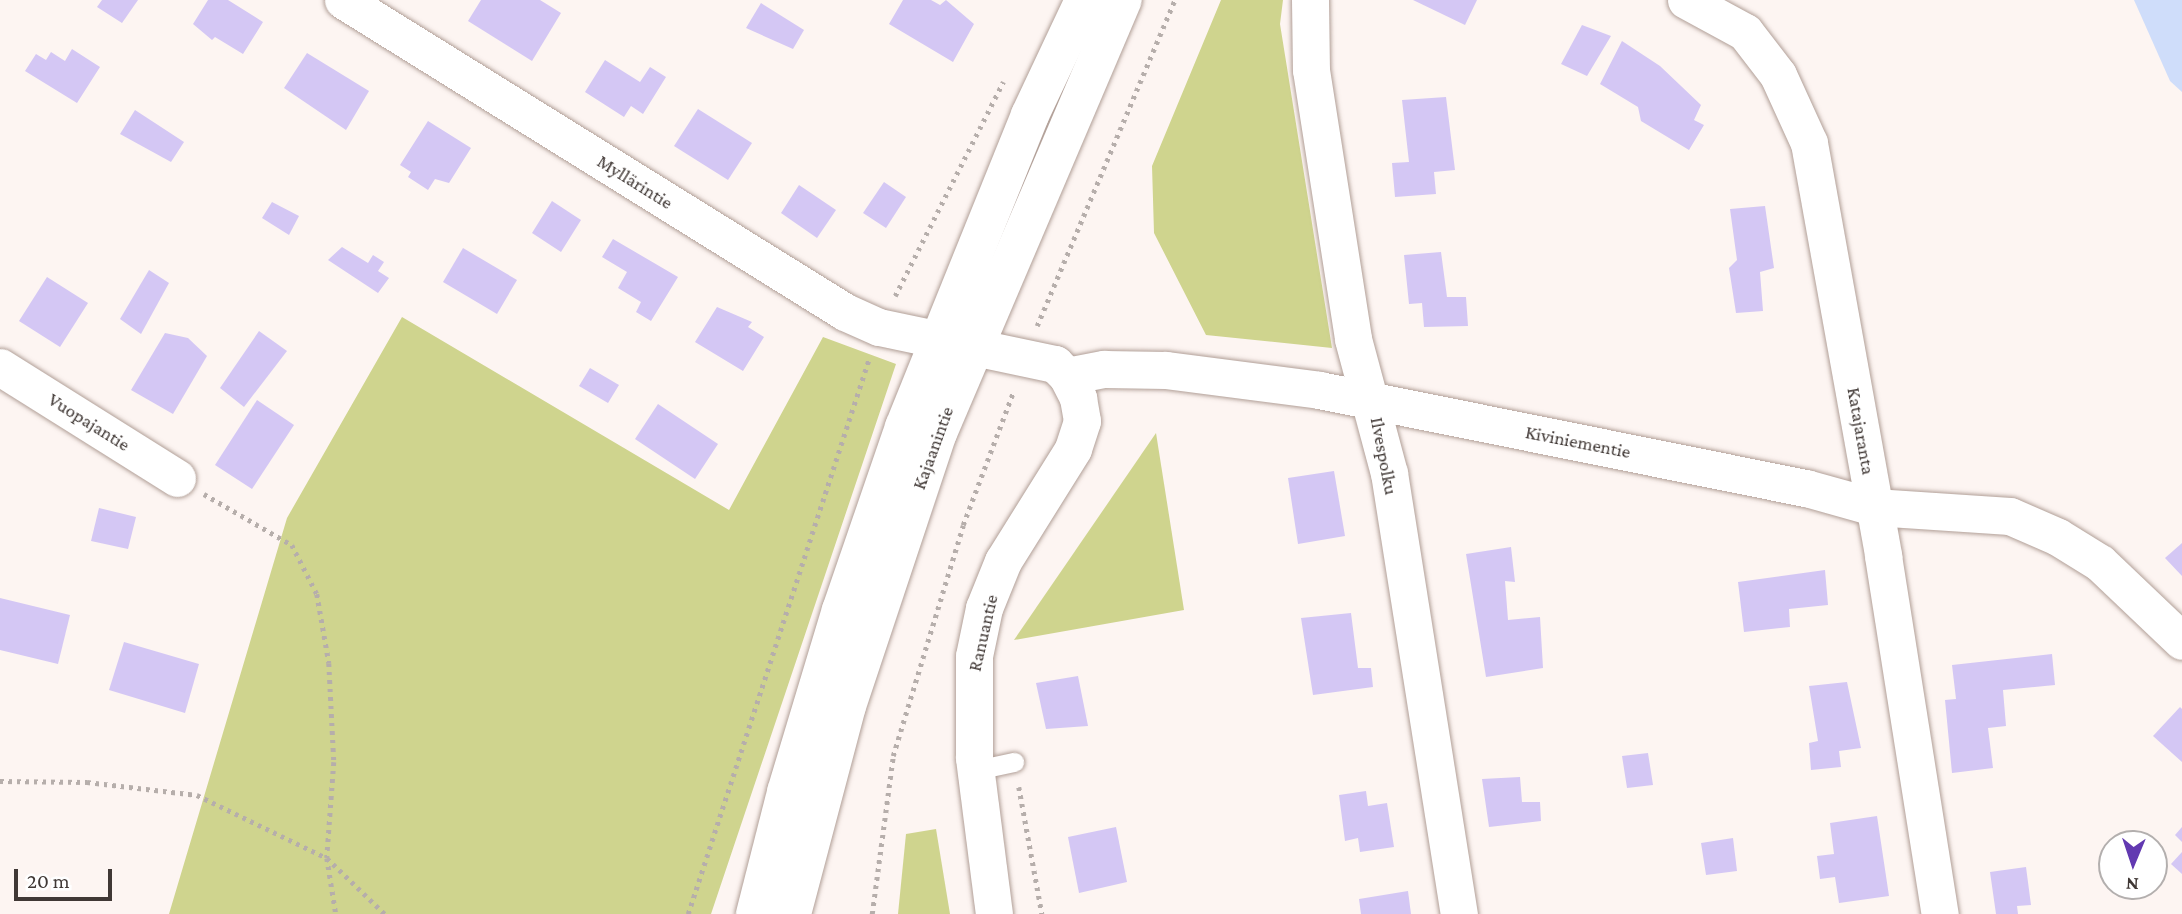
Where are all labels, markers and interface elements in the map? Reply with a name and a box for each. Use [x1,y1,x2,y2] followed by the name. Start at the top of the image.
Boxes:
[593,150,677,214] street label: Myllärintie
[1842,386,1880,476] street label: Katajaranta
[44,388,134,456] street label: Vuopajantie
[907,403,959,493] street label: Kajaanintie
[1365,415,1403,497] street label: Ilvespolku
[1523,421,1633,463] street label: Kiviniementie
[963,592,1003,674] street label: Ranuantie
[2098,830,2168,900] north arrow
[18,855,116,899] scale bar
[27,869,70,893] text: 20 m
[2125,874,2139,895] text: N

